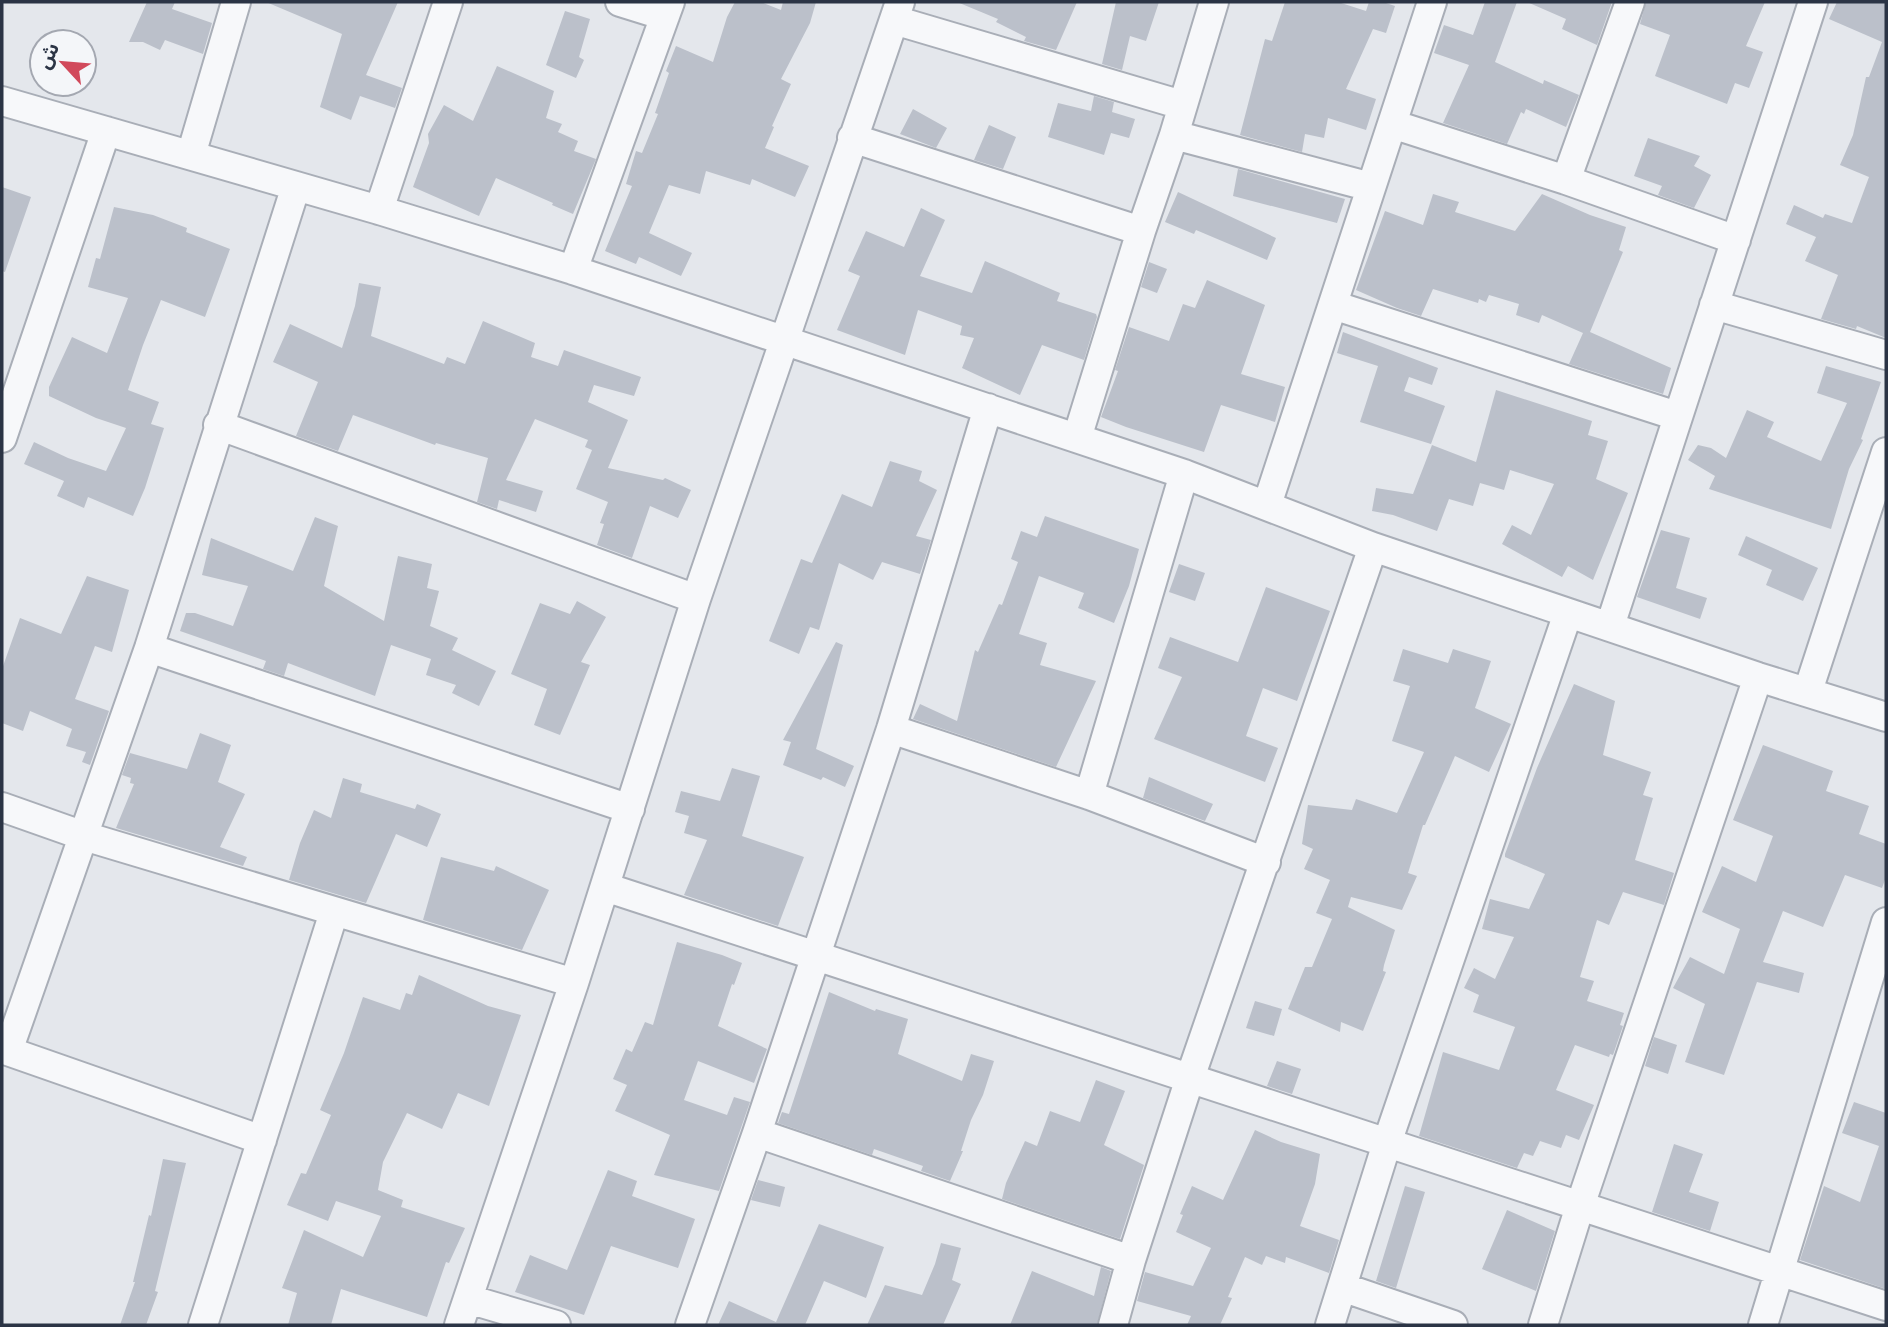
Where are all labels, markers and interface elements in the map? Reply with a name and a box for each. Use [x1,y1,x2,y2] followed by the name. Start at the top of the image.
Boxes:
[28,28,98,98] north arrow
[32,39,64,73] text: ش

